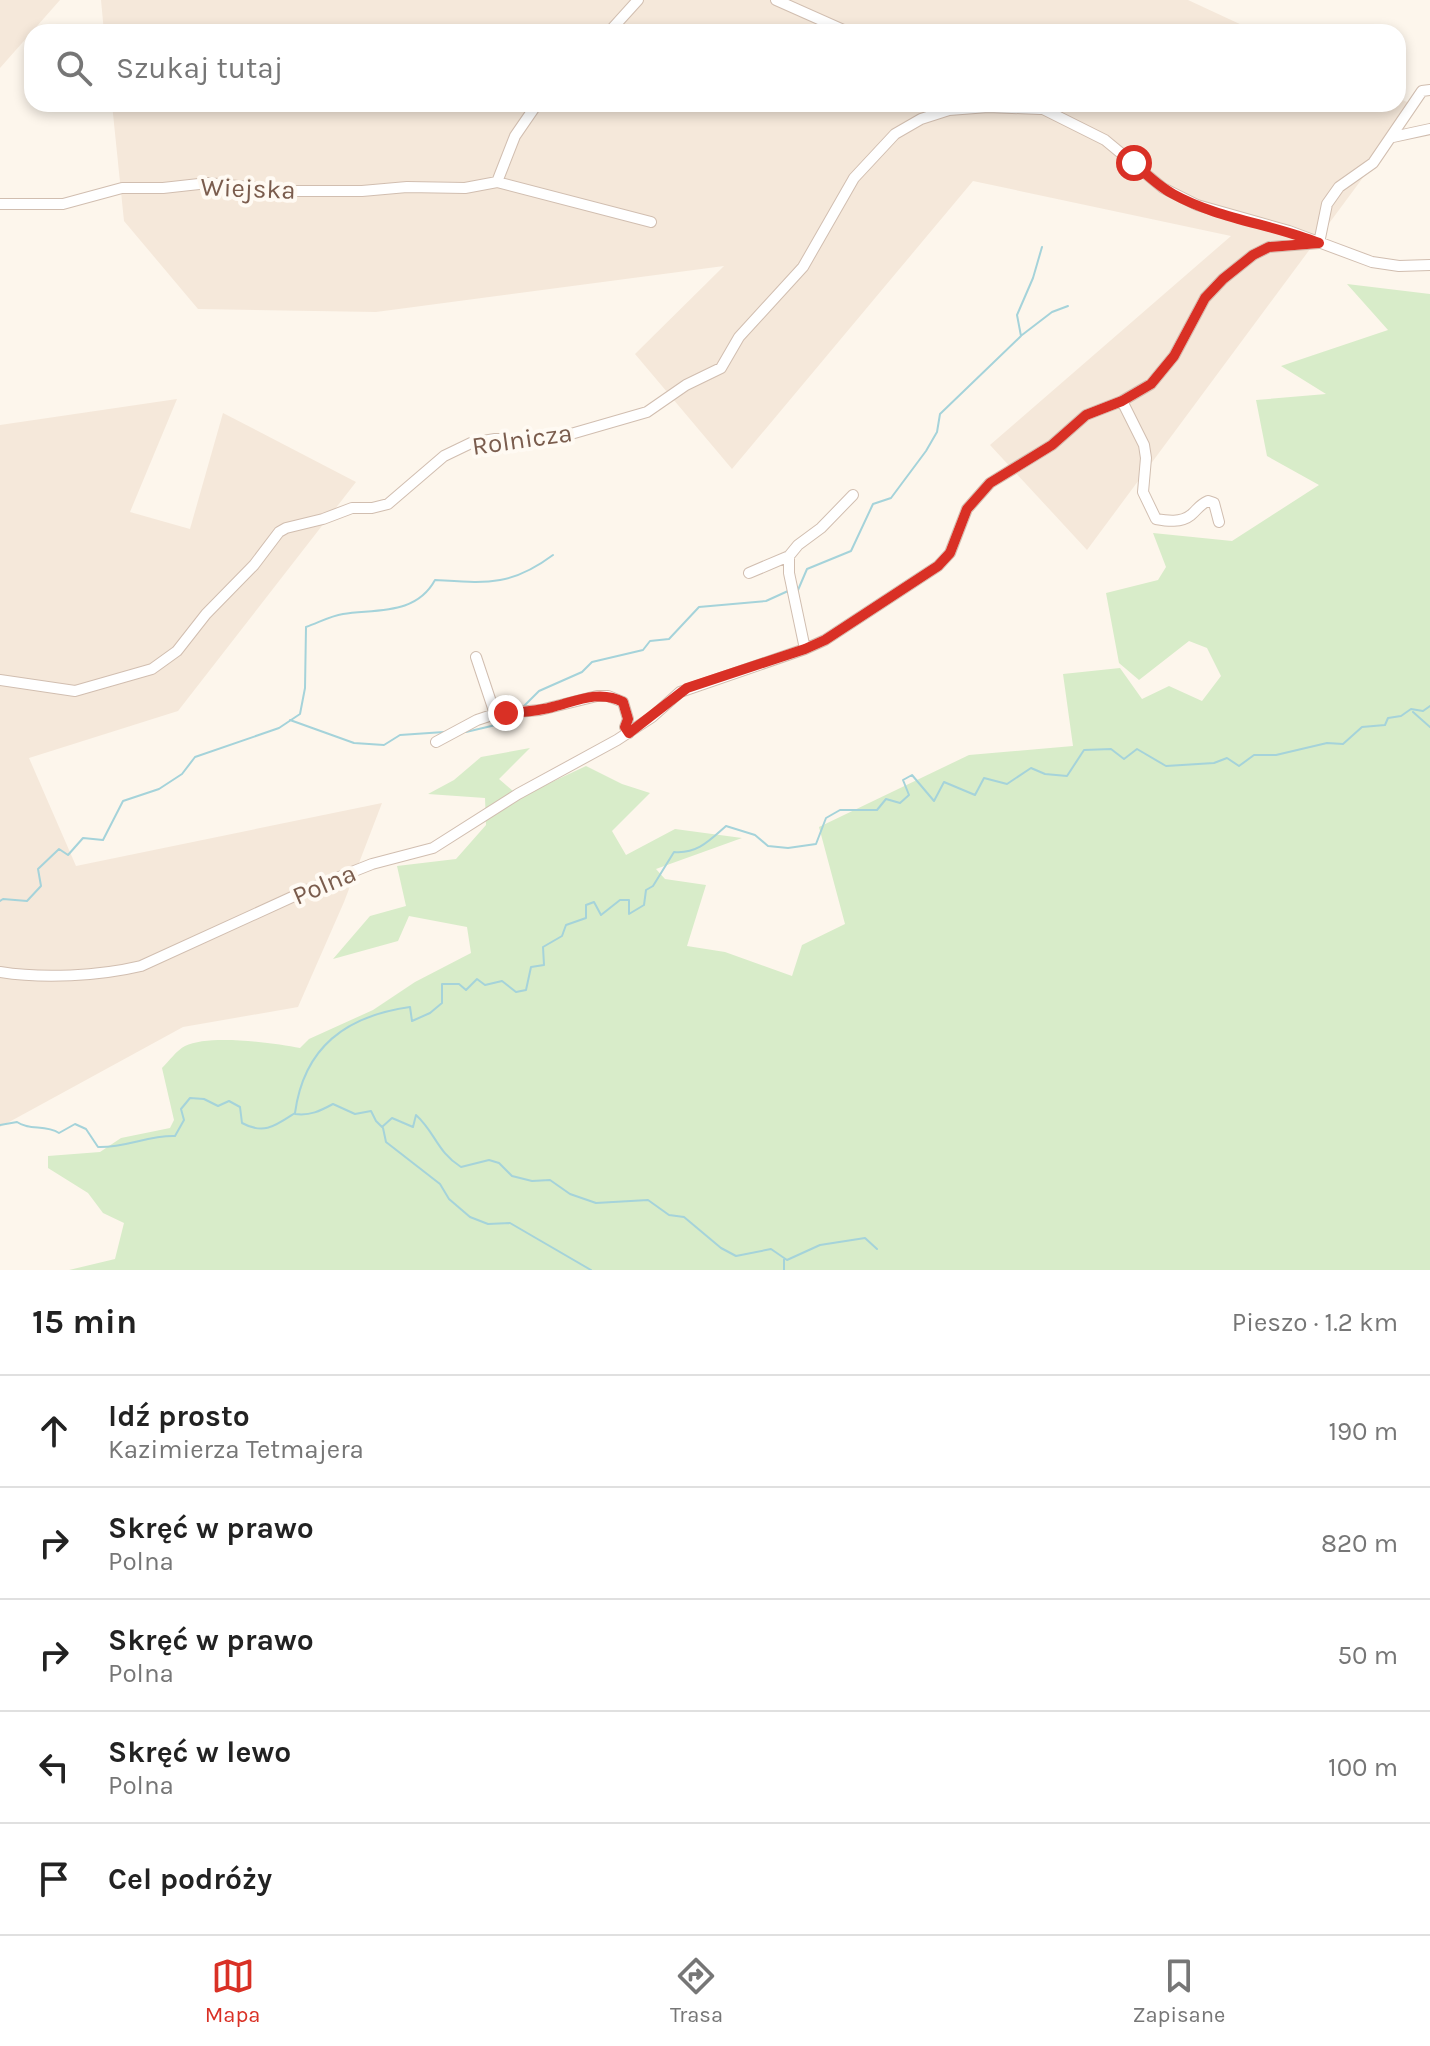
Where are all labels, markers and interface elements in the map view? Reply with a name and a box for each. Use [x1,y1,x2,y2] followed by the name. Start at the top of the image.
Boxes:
[24,24,1406,112] search box
[52,46,96,90] icon: search
[116,50,283,86] text: Szukaj tutaj
[1116,145,1152,181] route start
[200,171,296,206] street label: Wiejska
[470,417,574,462] street label: Rolnicza
[488,695,524,731] route end
[288,857,361,912] street label: Polna
[32,1302,137,1342] text: 15 min
[1232,1307,1398,1338] text: Pieszo · 1.2 km
[108,1398,250,1434] text: Idź prosto
[32,1409,76,1453] icon: ahead
[1328,1416,1398,1447] text: 190 m
[108,1434,364,1465] text: Kazimierza Tetmajera
[108,1510,314,1546] text: Skręć w prawo
[32,1521,76,1565] icon: right
[1321,1528,1398,1559] text: 820 m
[108,1546,174,1577] text: Polna
[108,1622,314,1658] text: Skręć w prawo
[32,1633,76,1677] icon: right
[1337,1640,1398,1671] text: 50 m
[108,1658,174,1689] text: Polna
[108,1734,291,1770] text: Skręć w lewo
[32,1745,76,1789] icon: left
[1328,1752,1398,1783] text: 100 m
[108,1770,174,1801] text: Polna
[32,1857,76,1901] icon: arrive
[108,1861,272,1897] text: Cel podróży
[205,1954,260,2028] tab: Mapa
[670,1954,723,2028] tab: Trasa
[1132,1954,1225,2028] tab: Zapisane

